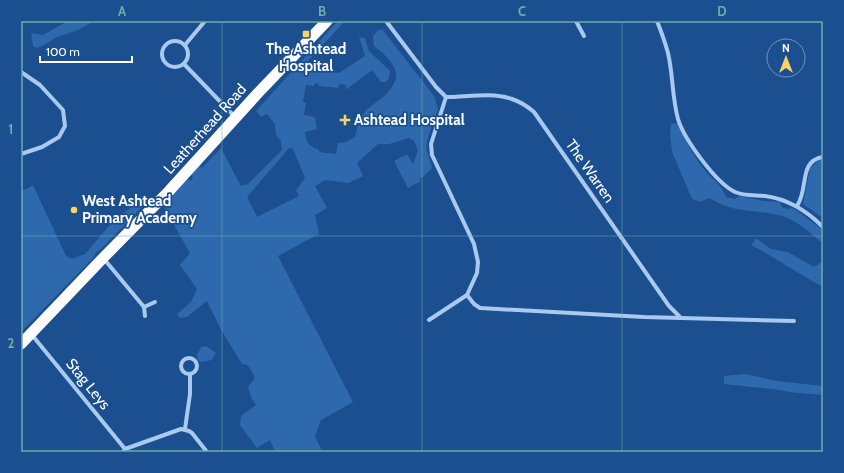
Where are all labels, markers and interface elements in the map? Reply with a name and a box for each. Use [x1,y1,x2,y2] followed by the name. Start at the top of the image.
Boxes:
[118,3,127,19] text: A
[318,3,326,19] text: B
[518,3,526,19] text: C
[717,3,727,19] text: D
[301,29,311,39] marker: The Ashtead Hospital
[40,38,132,64] scale bar
[766,38,806,78] north arrow
[266,40,346,75] place label: The Ashtead Hospital
[782,41,790,55] text: N
[46,44,80,59] text: 100 m
[160,80,250,178] street label: Leatherhead Road
[354,111,465,129] place label: Ashtead Hospital
[339,114,351,126] marker: Ashtead Hospital
[9,121,13,137] text: 1
[562,136,618,206] street label: The Warren
[82,192,198,227] place label: West Ashtead Primary Academy
[69,205,79,215] marker: West Ashtead Primary Academy
[8,335,15,351] text: 2
[62,355,114,413] street label: Stag Leys

